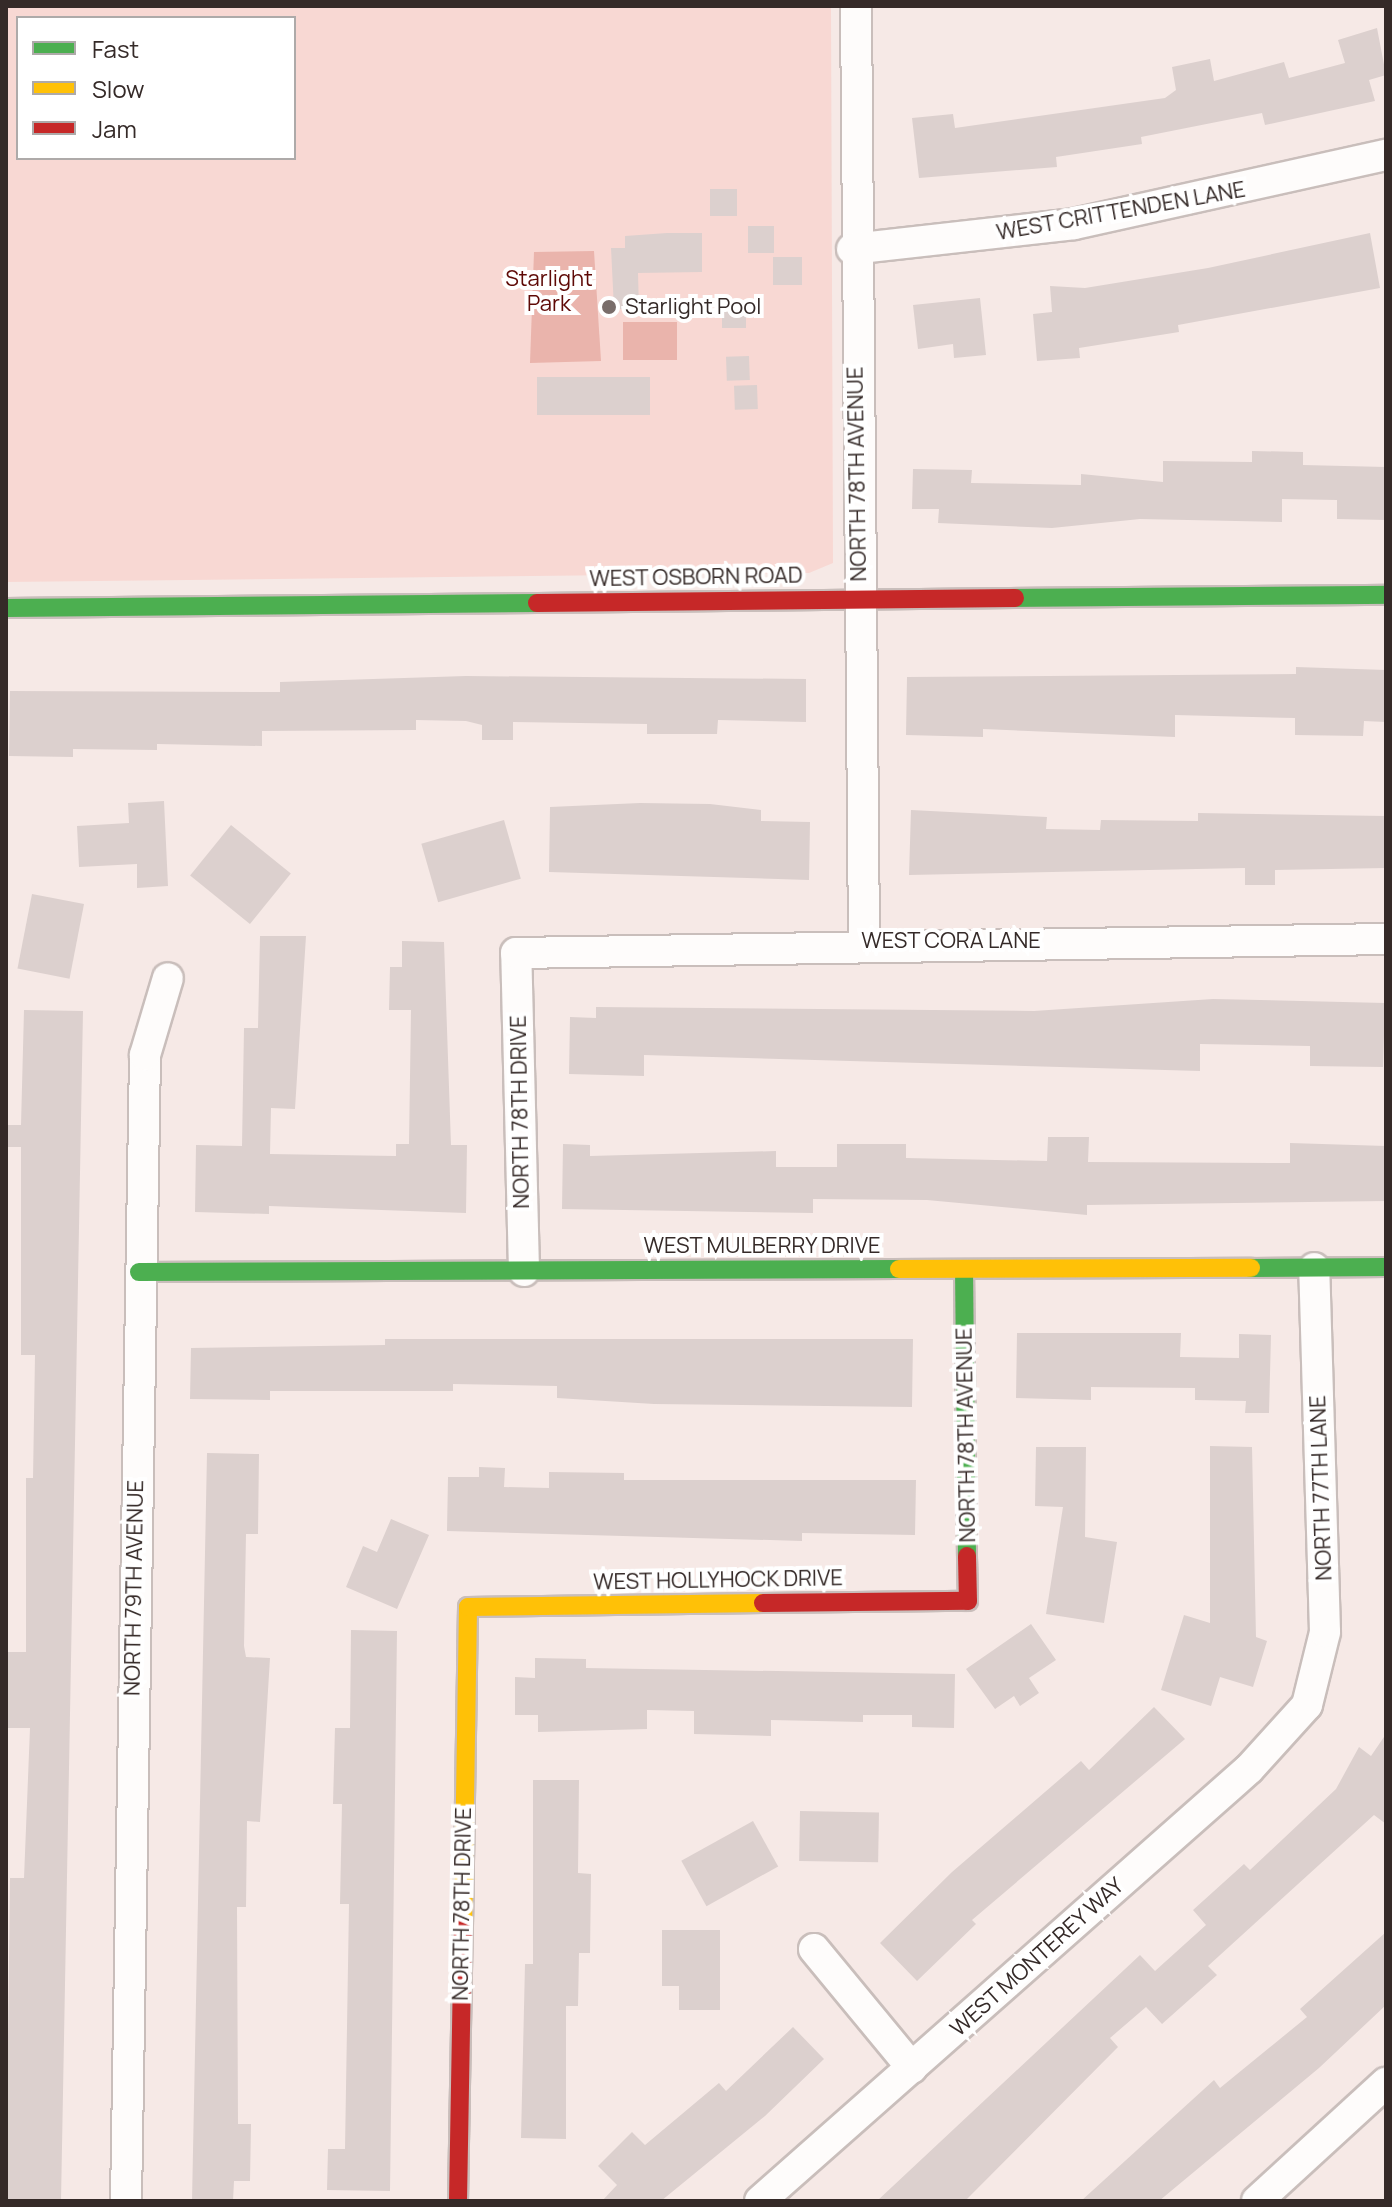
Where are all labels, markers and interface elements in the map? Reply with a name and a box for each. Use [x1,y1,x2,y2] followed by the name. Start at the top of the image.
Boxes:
[16,16,296,160] legend
[92,32,139,65] text: Fast
[92,72,145,105] text: Slow
[92,112,137,145] text: Jam
[994,176,1248,246] street label: WEST CRITTENDEN LANE
[505,265,593,316] park label: Starlight Park
[625,294,761,320] place label: Starlight Pool
[600,298,618,316] marker: Starlight Pool
[842,366,872,582] street label: NORTH 78TH AVENUE
[589,562,803,592] street label: WEST OSBORN ROAD
[861,928,1041,954] street label: WEST CORA LANE
[505,1015,535,1209] street label: NORTH 78TH DRIVE
[643,1233,881,1259] street label: WEST MULBERRY DRIVE
[951,1327,981,1543] street label: NORTH 78TH AVENUE
[1305,1395,1337,1581] street label: NORTH 77TH LANE
[119,1480,149,1696] street label: NORTH 79TH AVENUE
[592,1565,844,1595] street label: WEST HOLLYHOCK DRIVE
[447,1807,477,2001] street label: NORTH 78TH DRIVE
[944,1872,1130,2042] street label: WEST MONTEREY WAY

